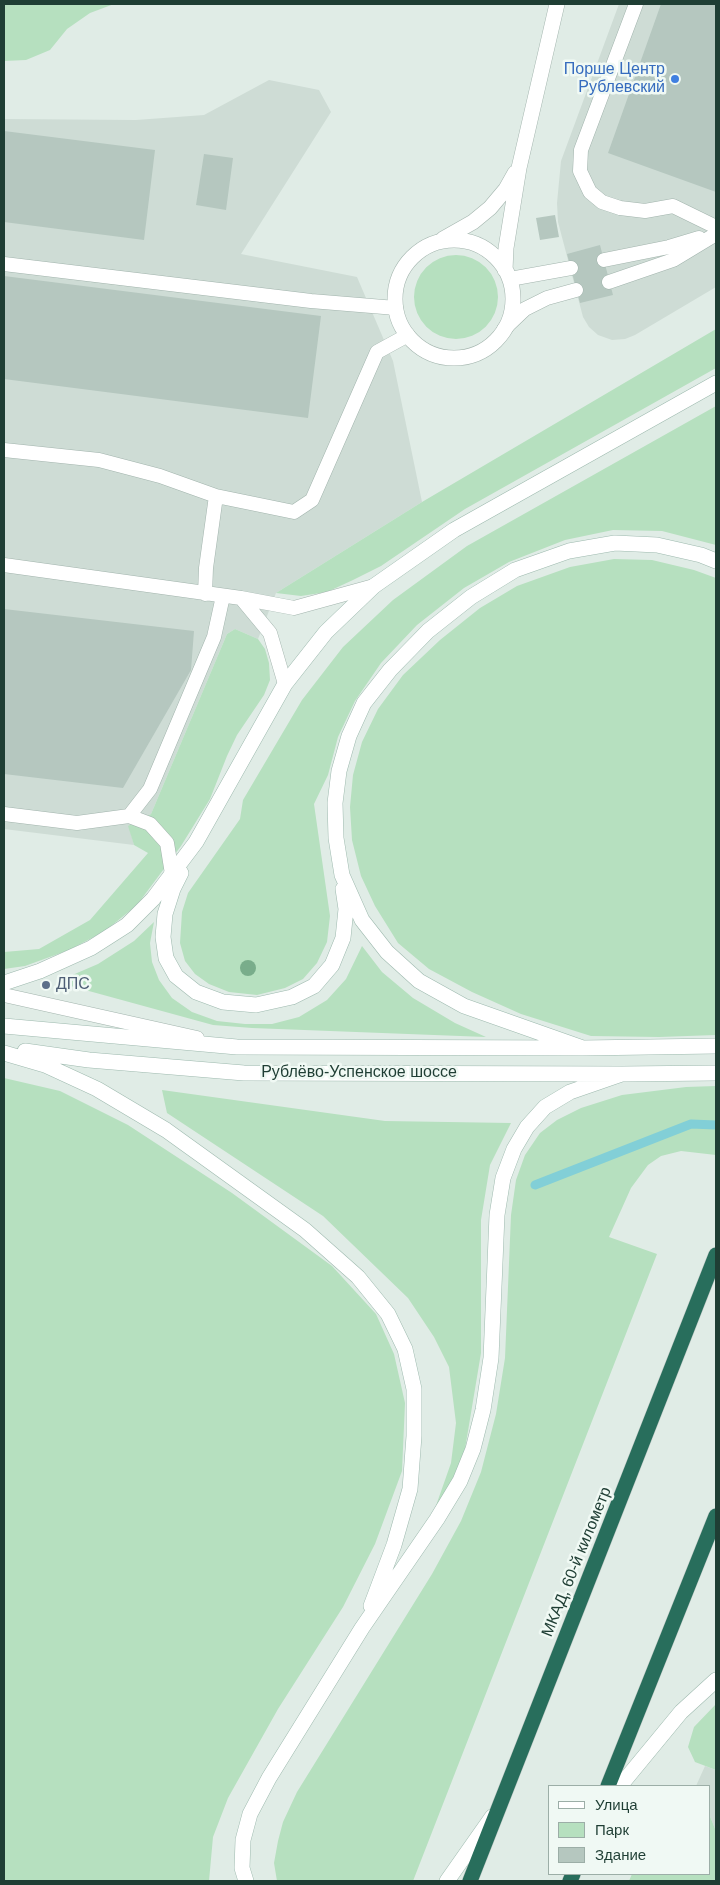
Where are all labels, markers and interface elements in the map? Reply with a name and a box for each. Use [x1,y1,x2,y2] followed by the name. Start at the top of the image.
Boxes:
[564,60,665,98] place label: Порше Центр Рублевский
[669,73,681,85] marker: Порше Центр Рублевский
[56,975,90,995] place label: ДПС
[40,979,52,991] marker: ДПС
[261,1063,457,1083] street label: Рублёво-Успенское шоссе
[538,1484,616,1640] street label: МКАД, 60-й километр
[548,1785,710,1875] legend
[595,1796,638,1813] text: Улица
[595,1821,629,1838] text: Парк
[595,1846,646,1863] text: Здание

